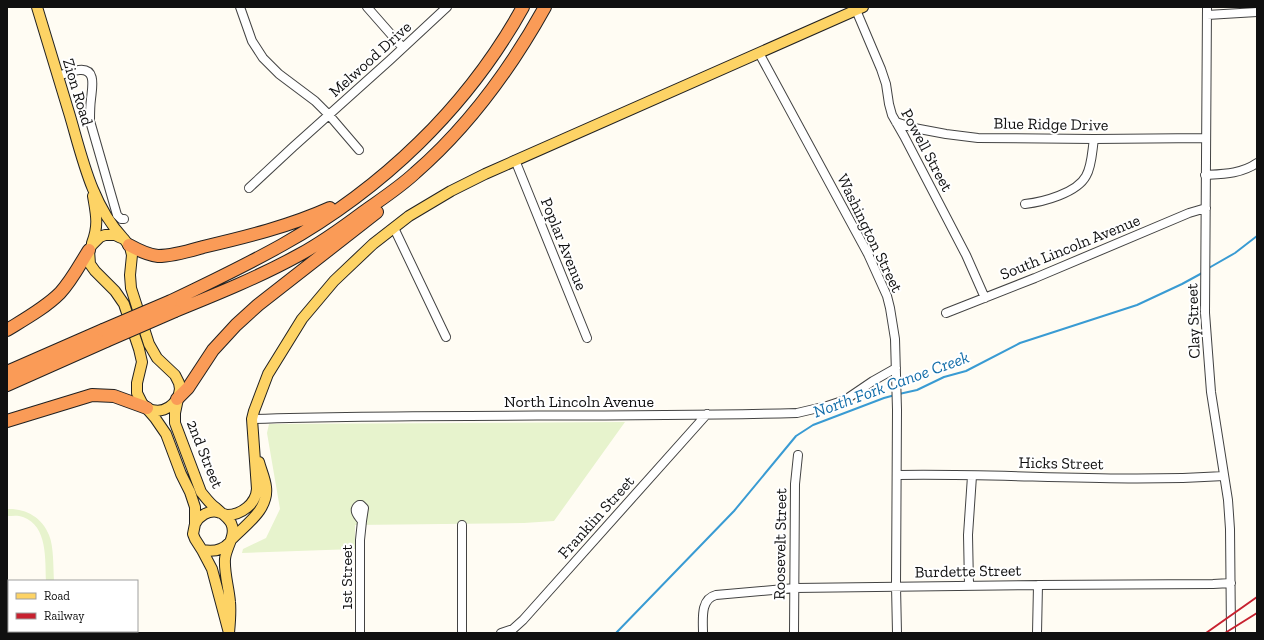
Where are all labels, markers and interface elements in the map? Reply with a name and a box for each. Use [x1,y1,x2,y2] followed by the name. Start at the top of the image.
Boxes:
[325,17,415,101] street label: Melwood Drive
[59,56,97,128] street label: Zion Road
[897,105,957,195] street label: Powell Street
[993,114,1109,134] street label: Blue Ridge Drive
[833,171,907,295] street label: Washington Street
[537,195,591,293] street label: Poplar Avenue
[997,210,1143,284] street label: South Lincoln Avenue
[1182,283,1204,359] street label: Clay Street
[810,346,972,421] water label: North Fork Canoe Creek
[504,392,654,411] street label: North Lincoln Avenue
[183,417,227,491] street label: 2nd Street
[1018,453,1104,473] street label: Hicks Street
[554,472,638,562] street label: Franklin Street
[770,488,790,600] street label: Roosevelt Street
[337,544,356,609] street label: 1st Street
[914,561,1022,581] street label: Burdette Street
[8,580,138,632] legend
[44,589,70,603] text: Road
[44,609,85,623] text: Railway

